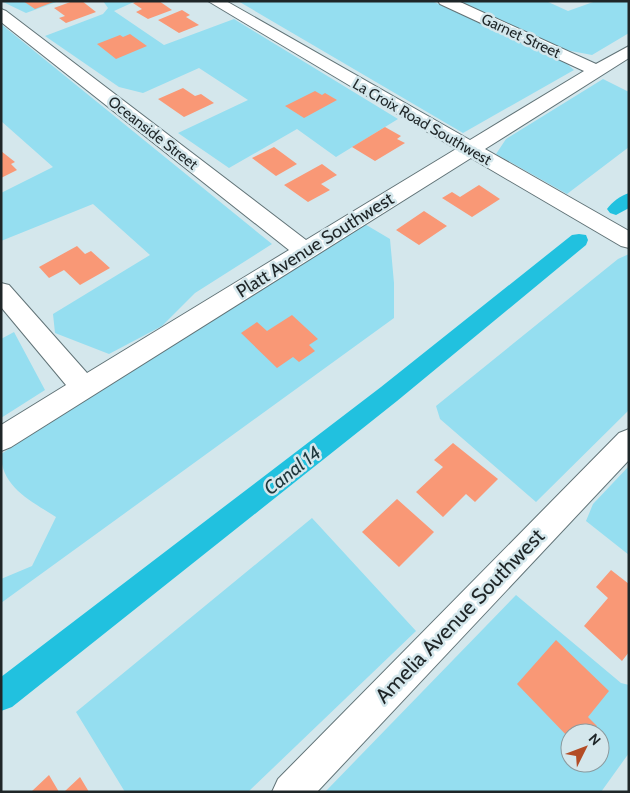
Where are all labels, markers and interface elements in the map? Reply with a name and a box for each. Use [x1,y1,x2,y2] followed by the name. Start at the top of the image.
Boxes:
[479,10,563,62] street label: Garnet Street
[349,75,495,169] street label: La Croix Road Southwest
[105,92,201,174] street label: Oceanside Street
[232,188,398,302] street label: Platt Avenue Southwest
[259,441,325,500] water label: Canal 14
[370,523,549,708] street label: Amelia Avenue Southwest
[560,723,610,773] north arrow
[585,730,605,749] text: N

